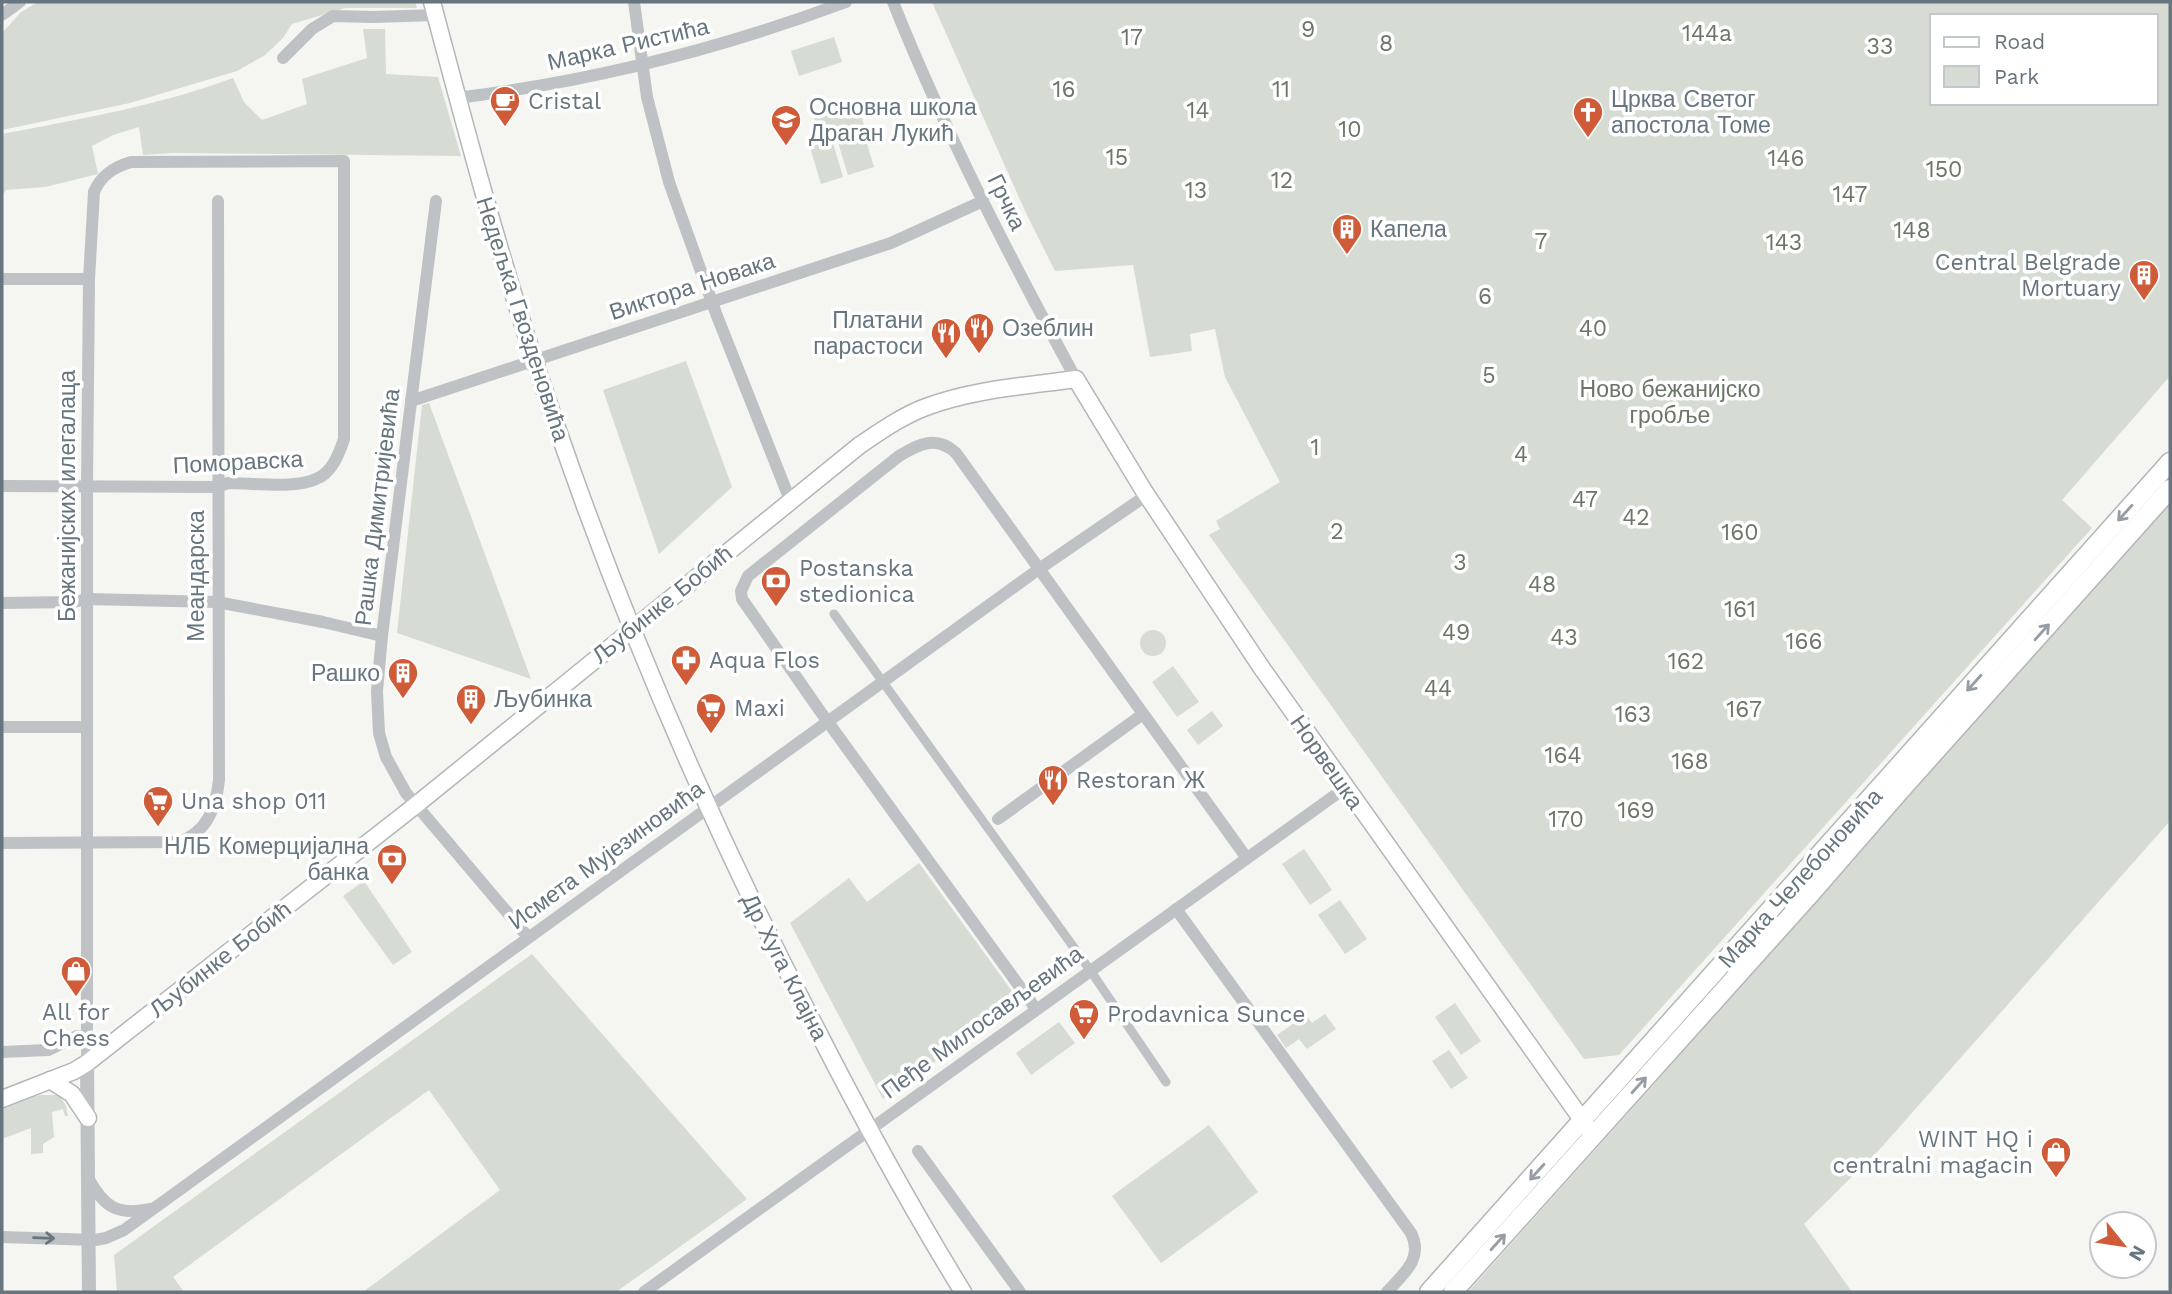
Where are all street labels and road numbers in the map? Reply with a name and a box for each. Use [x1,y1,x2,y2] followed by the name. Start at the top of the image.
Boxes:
[545,13,712,76] street label: Марка Ристића
[982,170,1032,235] street label: Грчка
[470,194,575,445] street label: Недељка Гвозденовића
[606,247,779,326] street label: Виктора Новака
[54,370,81,622] street label: Бежанијских илегалаца
[350,387,405,627] street label: Рашка Димитријевића
[172,446,304,479] street label: Поморавска
[183,510,210,642] street label: Меандарска
[587,540,738,669] street label: Љубинке Бобић
[1284,710,1369,815] street label: Норвешка
[503,775,709,935] street label: Исмета Мујезиновића
[1713,783,1888,973] street label: Марка Челебоновића
[736,889,833,1045] street label: Др Хуга Клајна
[144,896,297,1023] street label: Љубинке Бобић
[876,940,1088,1104] street label: Пеђе Милосављевића

